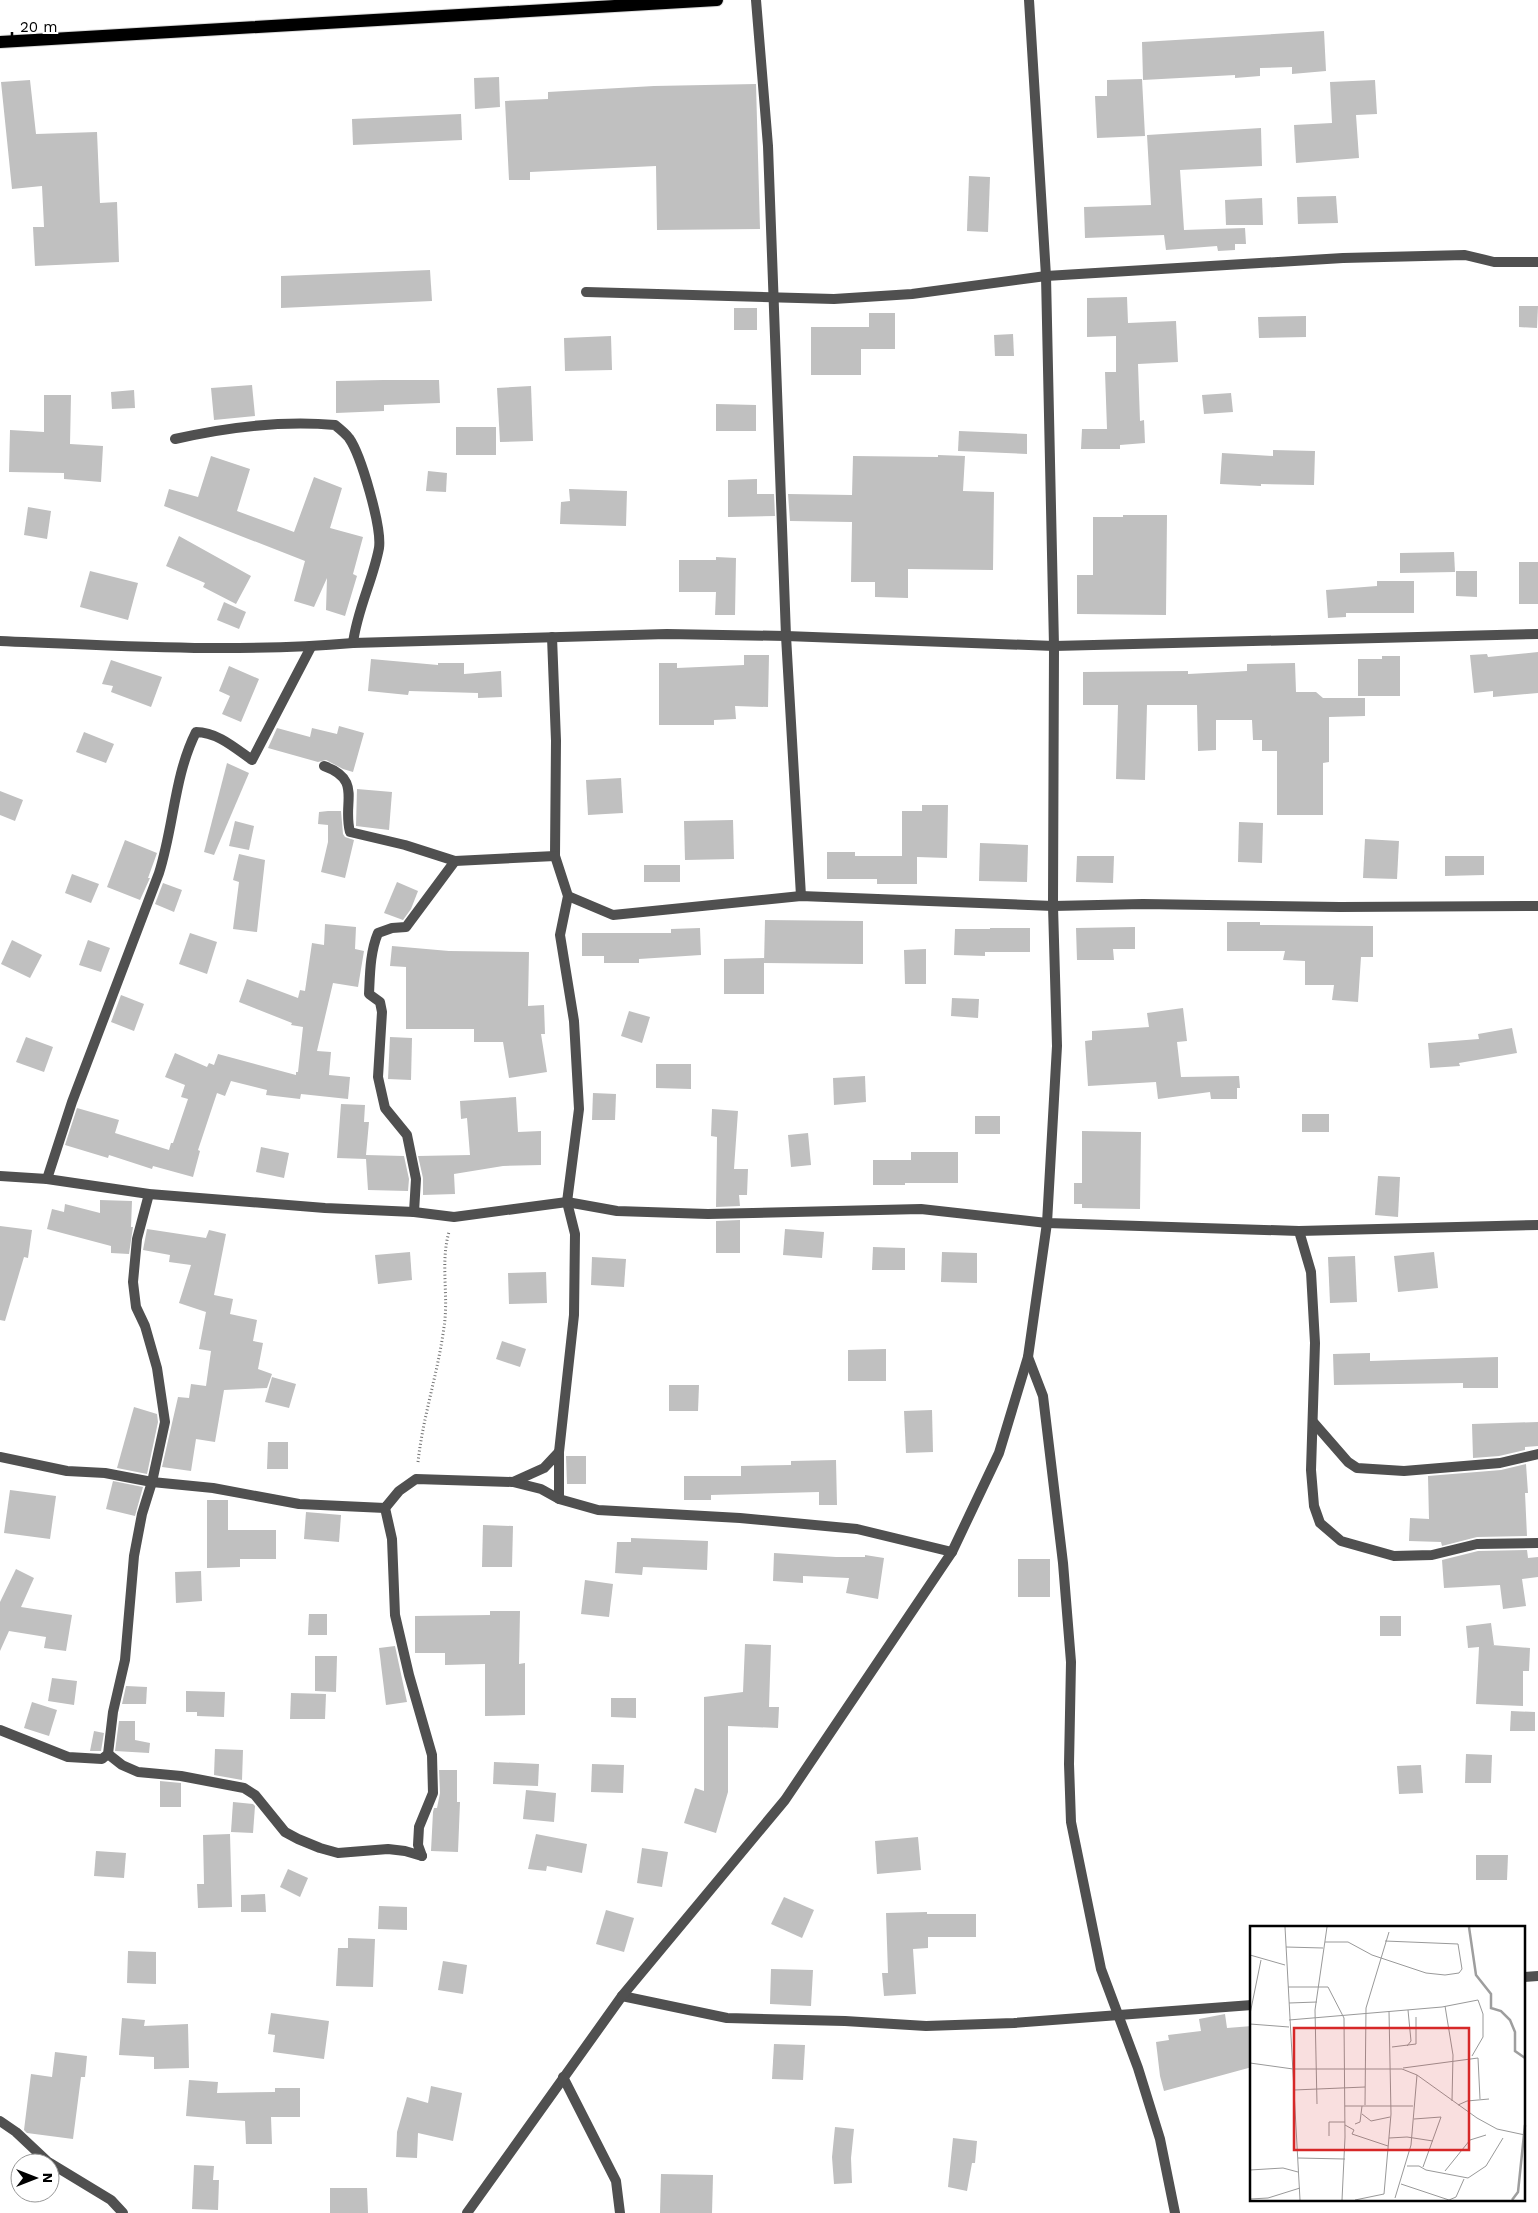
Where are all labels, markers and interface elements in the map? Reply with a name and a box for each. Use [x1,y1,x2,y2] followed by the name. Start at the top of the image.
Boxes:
[12,10,82,42] scale bar
[20,18,58,36] text: 20 m
[1250,1926,1526,2200] inset map
[10,2153,60,2203] north arrow
[40,2173,56,2183] text: N

